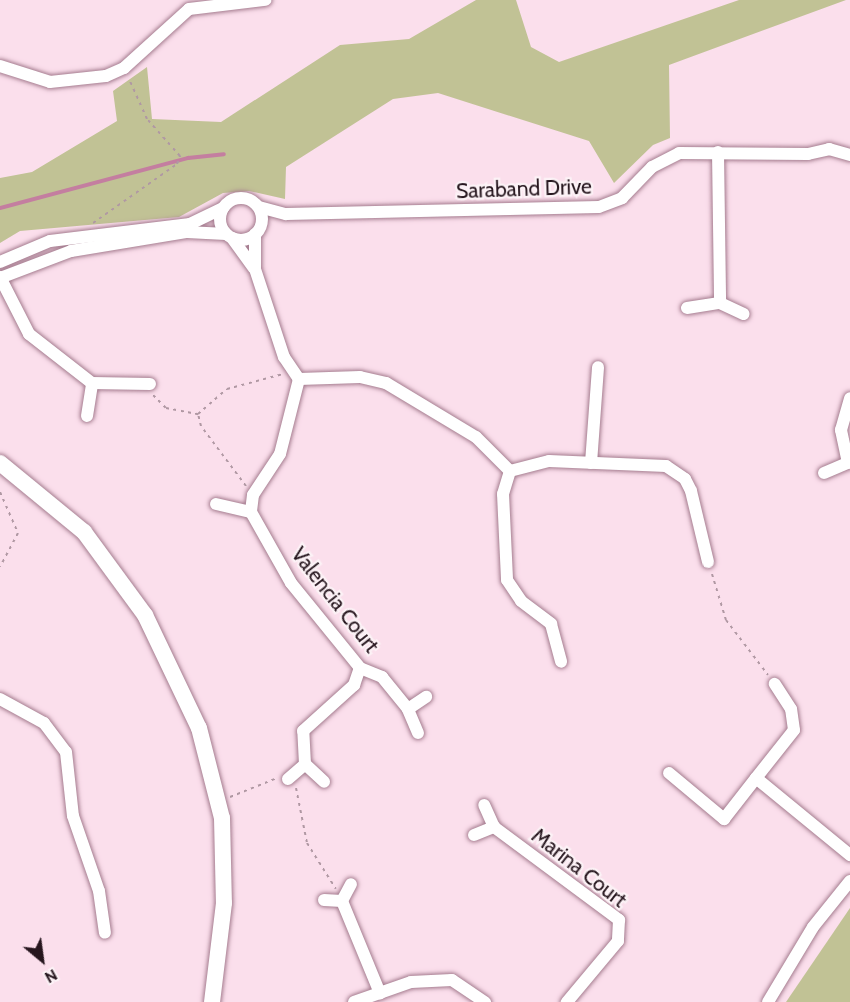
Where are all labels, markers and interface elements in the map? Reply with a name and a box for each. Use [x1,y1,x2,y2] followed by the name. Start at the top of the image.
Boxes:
[456,174,592,204] street label: Saraband Drive
[286,542,384,658] street label: Valencia Court
[527,823,631,913] street label: Marina Court
[12,930,72,990] north arrow
[41,965,61,987] text: N

